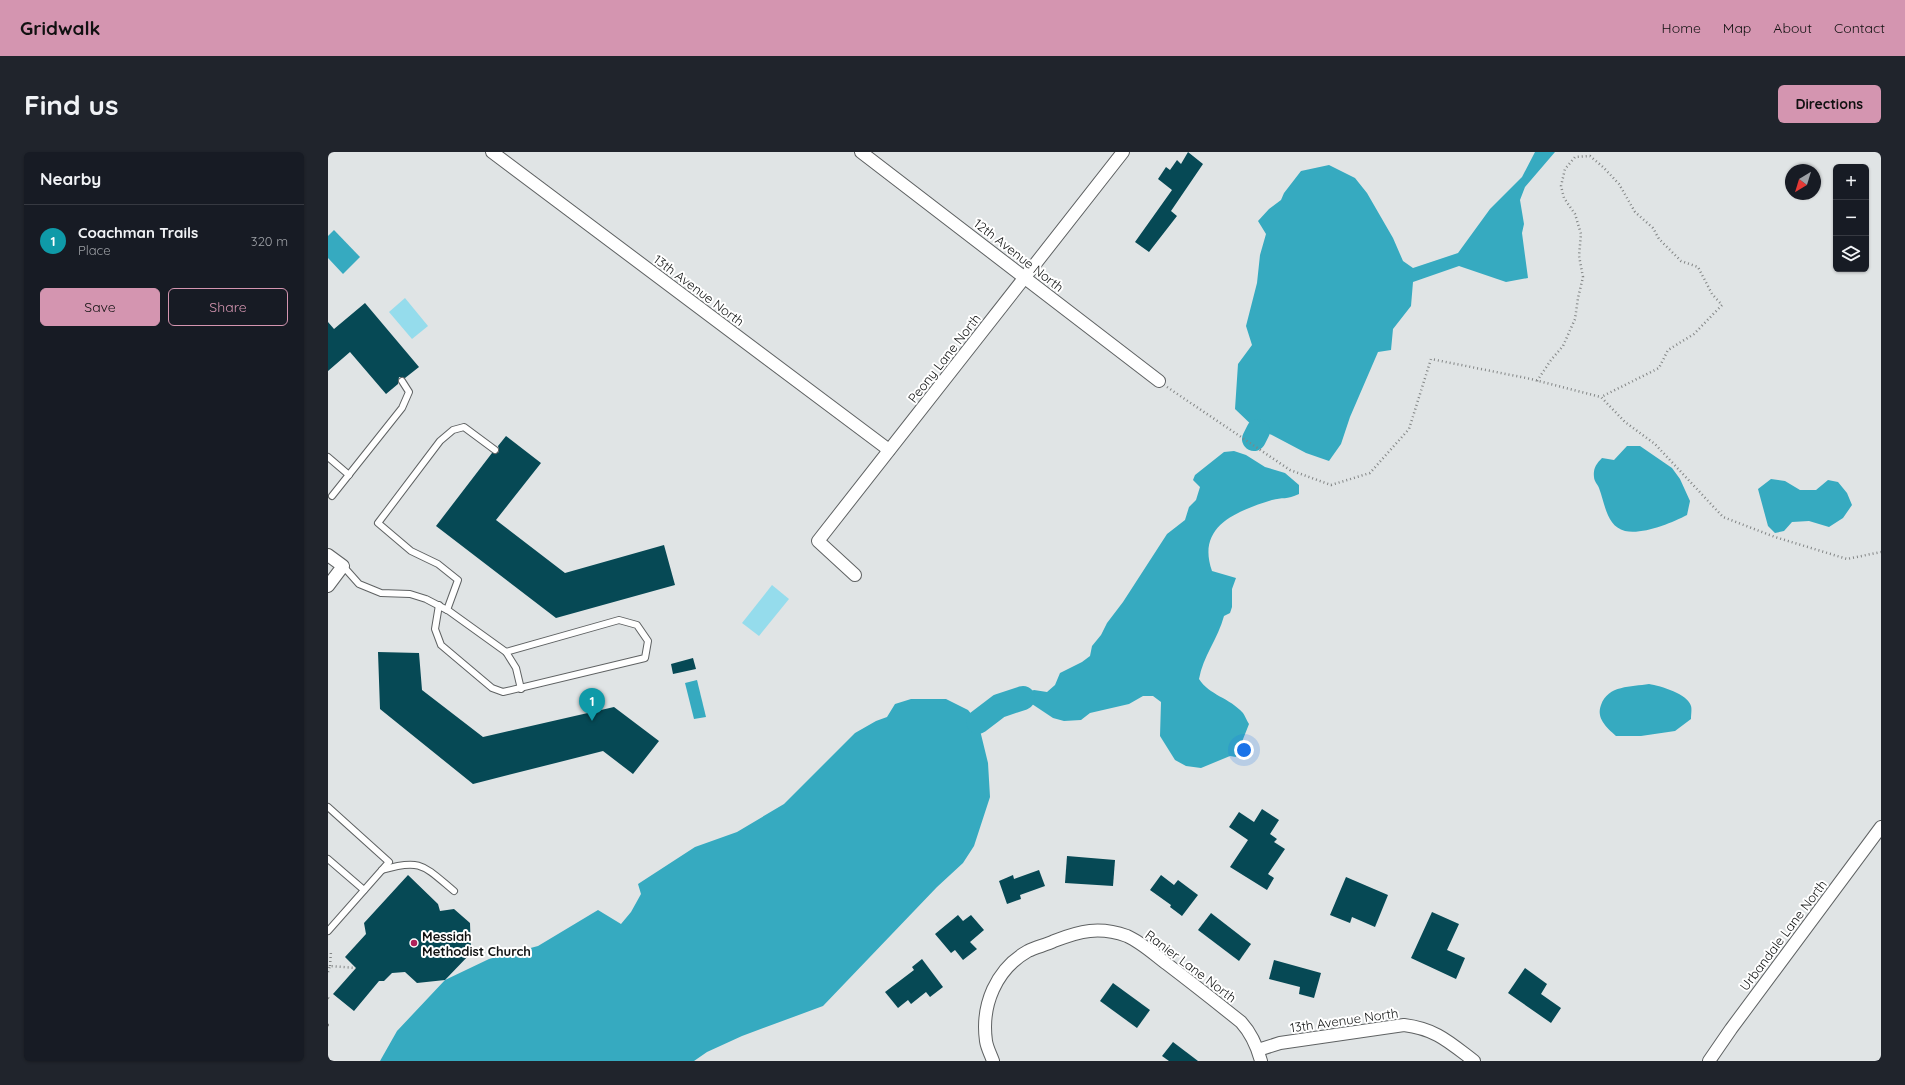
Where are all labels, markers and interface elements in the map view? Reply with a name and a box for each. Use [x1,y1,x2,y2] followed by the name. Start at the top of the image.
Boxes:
[20,16,100,40] text: Gridwalk
[1662,19,1701,37] text: Home
[1723,19,1751,37] text: Map
[1773,19,1812,37] text: About
[1834,19,1885,37] text: Contact
[1778,85,1881,123] button: Directions
[24,87,118,122] text: Find us
[1785,164,1821,200] north arrow
[1833,164,1869,272] map controls
[1833,164,1869,200] button: +
[40,168,101,189] text: Nearby
[1833,200,1869,236] button: −
[971,215,1067,295] street label: 12th Avenue North
[78,223,198,242] text: Coachman Trails
[50,233,56,249] text: 1
[251,233,288,249] text: 320 m
[1833,236,1869,272] button: layers
[78,242,111,258] text: Place
[651,251,747,329] street label: 13th Avenue North
[40,288,160,326] button: Save
[168,288,288,326] button: Share
[904,310,984,406] street label: Peony Lane North
[579,688,605,721] pin: 1
[1234,740,1254,760] your location
[1736,877,1830,993] street label: Urbandale Lane North
[1142,926,1240,1006] street label: Ranier Lane North
[422,928,531,959] place label: Messiah Methodist Church
[409,938,419,948] marker: Messiah Methodist Church
[1289,1004,1399,1036] street label: 13th Avenue North

